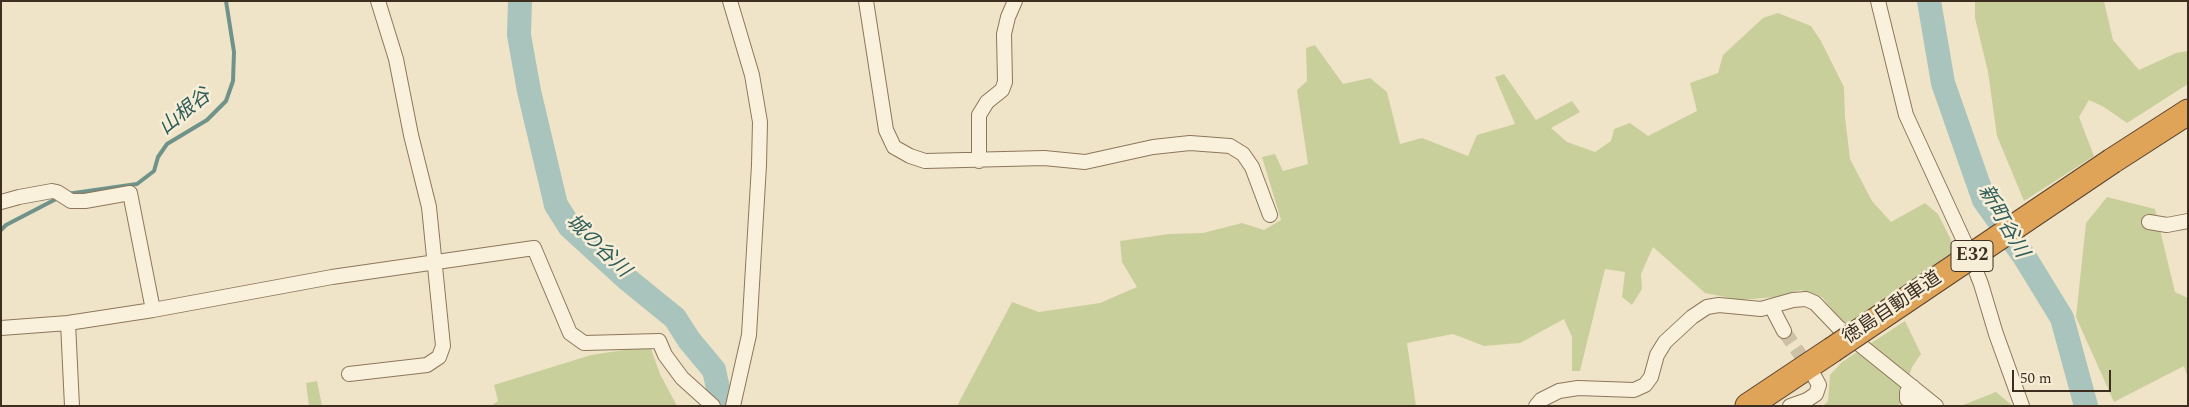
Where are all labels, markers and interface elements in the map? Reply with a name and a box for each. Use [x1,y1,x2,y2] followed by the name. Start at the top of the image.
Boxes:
[155,85,217,141] water label: 山根谷
[1972,181,2032,263] water label: 新町谷川
[560,211,634,283] water label: 城の谷川
[1951,240,1993,272] road number: E32
[1839,268,1947,350] street label: 徳島自動車道
[2014,360,2113,392] scale bar
[2020,367,2052,390] text: 50 m

